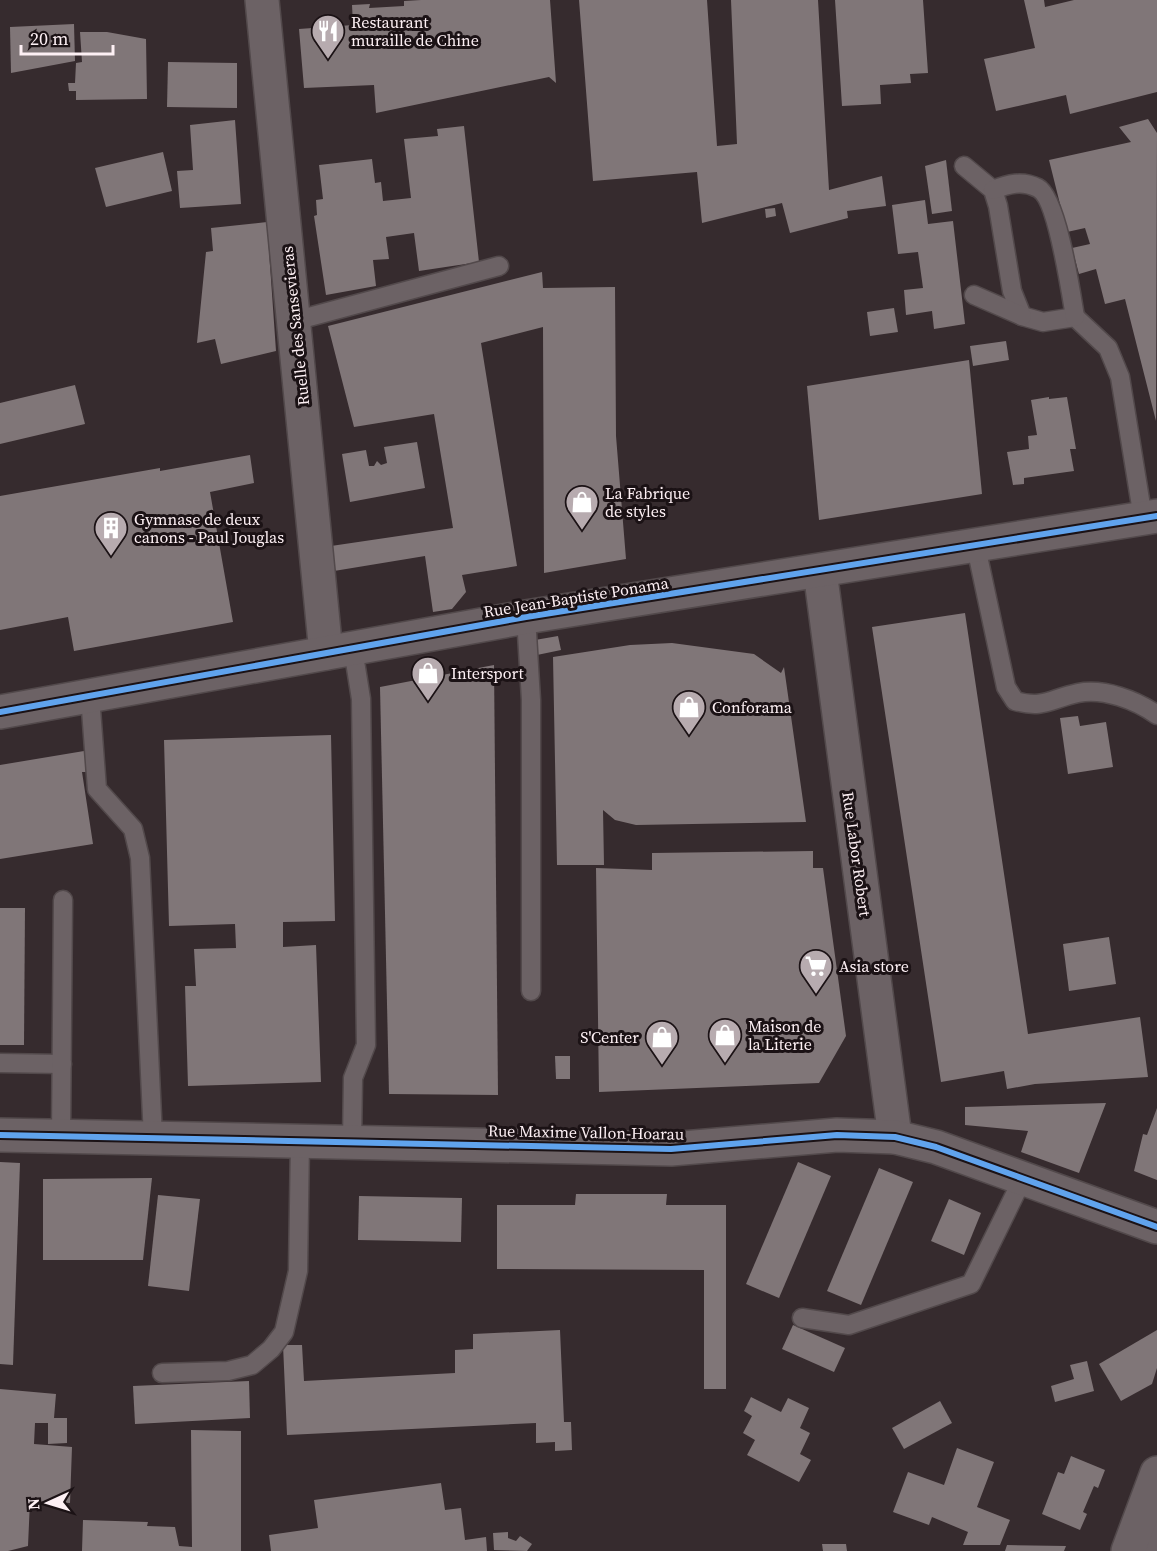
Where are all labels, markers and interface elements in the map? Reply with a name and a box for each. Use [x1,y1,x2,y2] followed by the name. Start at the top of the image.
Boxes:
[351,11,479,51] place label: Restaurant muraille de Chine
[310,13,346,60] restaurant icon: Restaurant muraille de Chine
[21,18,112,56] scale bar
[30,26,68,51] text: 20 m
[276,245,314,407] street label: Ruelle des Sansevieras
[605,482,690,522] place label: La Fabrique de styles
[564,484,600,531] shop icon: La Fabrique de styles
[134,508,284,548] place label: Gymnase de deux canons - Paul Jouglas
[93,510,129,557] building icon: Gymnase de deux canons - Paul Jouglas
[482,571,671,622] street label: Rue Jean-Baptiste Ponama
[410,655,446,702] shop icon: Intersport
[451,662,524,684] place label: Intersport
[671,689,707,736] shop icon: Conforama
[712,696,793,718] place label: Conforama
[837,790,877,919] street label: Rue Labor Robert
[798,948,834,995] supermarket icon: Asia store
[839,955,909,977] place label: Asia store
[748,1015,821,1055] place label: Maison de la Literie
[707,1017,743,1064] shop icon: Maison de la Literie
[644,1019,680,1066] shop icon: S'Center
[580,1026,639,1048] place label: S'Center
[488,1119,684,1145] street label: Rue Maxime Vallon-Hoarau
[18,1473,78,1533] north arrow
[22,1497,44,1511] text: N

